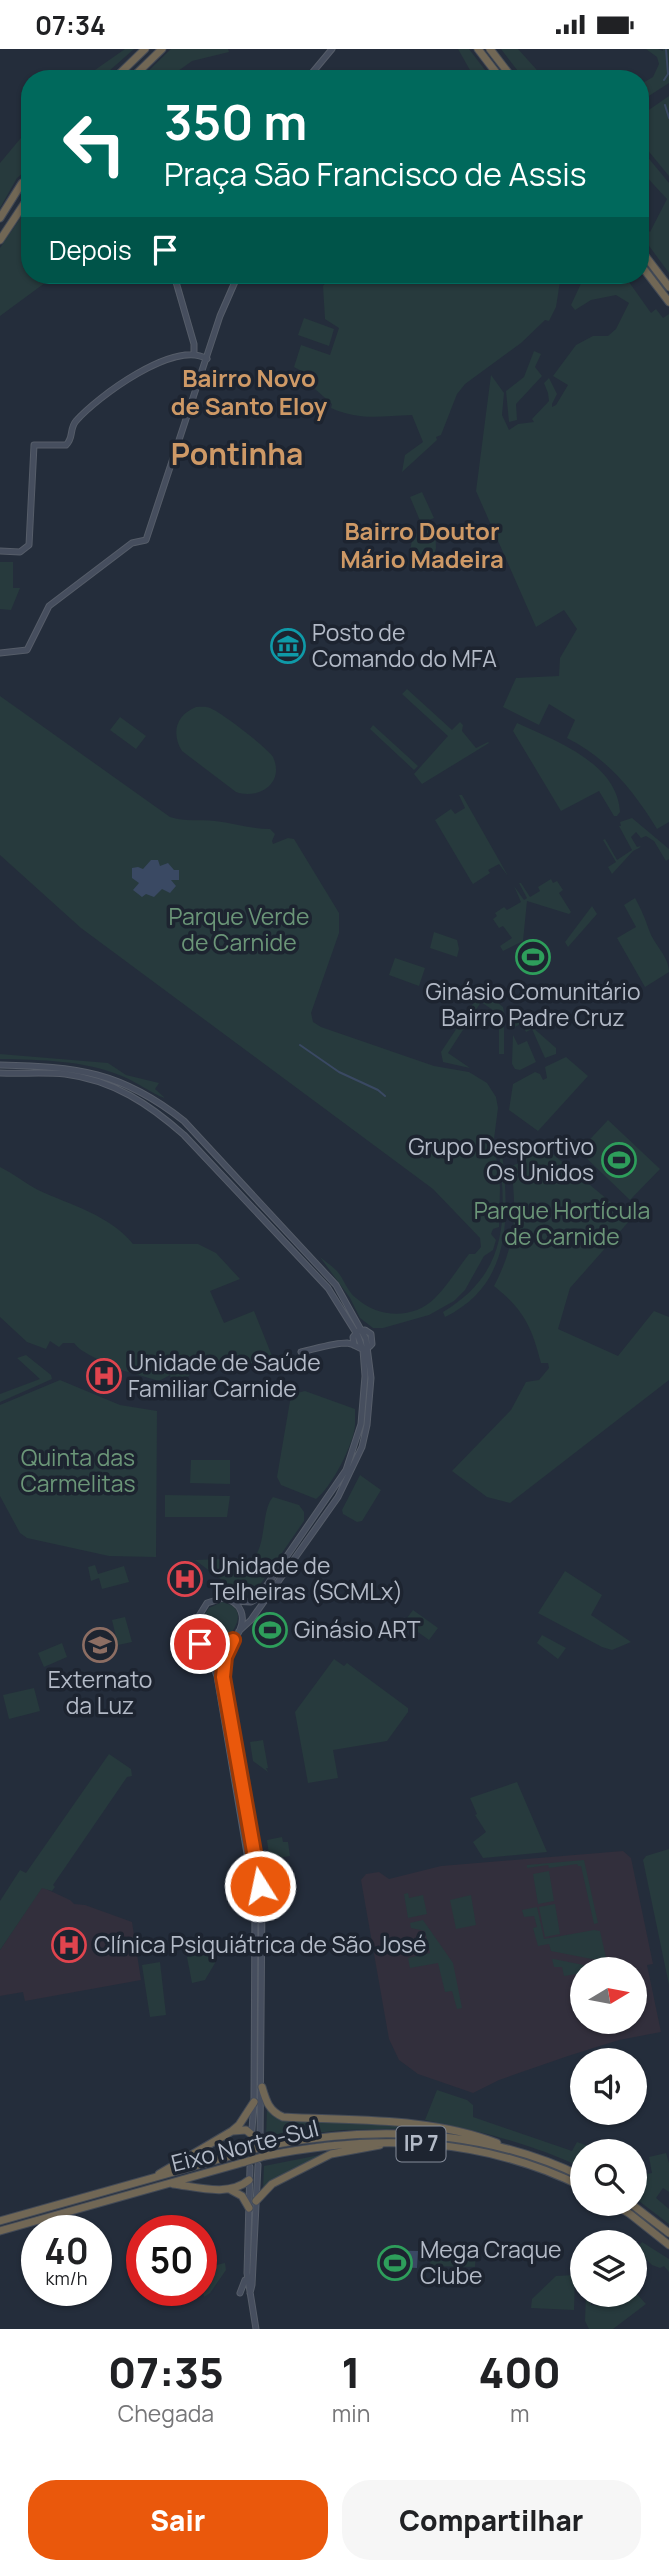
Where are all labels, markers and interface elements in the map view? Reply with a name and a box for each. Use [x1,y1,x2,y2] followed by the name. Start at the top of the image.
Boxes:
[35,7,106,43] text: 07:34
[164,88,307,155] text: 350 m
[49,98,140,189] icon: left
[164,152,587,196] text: Praça São Francisco de Assis
[146,231,184,269] icon: arrive
[49,232,132,268] text: Depois
[171,361,328,422] district label: Bairro Novo de Santo Eloy
[171,433,303,474] district label: Pontinha
[340,514,504,575] district label: Bairro Doutor Mário Madeira
[312,616,497,674] place label: Posto de Comando do MFA
[269,627,307,665] museum icon: Posto de Comando do MFA
[169,900,309,958] park label: Parque Verde de Carnide
[514,938,552,976] sports icon: Ginásio Comunitário Bairro Padre Cruz
[425,975,641,1033] place label: Ginásio Comunitário Bairro Padre Cruz
[408,1130,594,1188] place label: Grupo Desportivo Os Unidos
[600,1141,638,1179] sports icon: Grupo Desportivo Os Unidos
[474,1194,650,1252] park label: Parque Hortícula de Carnide
[128,1346,321,1404] place label: Unidade de Saúde Familiar Carnide
[85,1357,123,1395] hospital icon: Unidade de Saúde Familiar Carnide
[20,1441,136,1499] park label: Quinta das Carmelitas
[210,1549,403,1607] place label: Unidade de Telheiras (SCMLx)
[166,1560,204,1598] hospital icon: Unidade de Telheiras (SCMLx)
[251,1611,289,1649] sports icon: Ginásio ART
[294,1613,421,1645] place label: Ginásio ART
[170,1614,230,1674] pin
[181,1625,219,1663] icon: arrive
[81,1626,119,1664] school or university icon: Externato da Luz
[48,1663,152,1721] place label: Externato da Luz
[223,1849,297,1923] position arrow
[50,1926,88,1964] hospital icon: Clínica Psiquiátrica de São José
[94,1928,426,1960] place label: Clínica Psiquiátrica de São José
[570,1957,648,2033] north arrow
[570,1957,647,2307] map controls
[570,2048,647,2125] button: sound
[168,2111,322,2179] street label: Eixo Norte-Sul
[396,2127,446,2161] road number: IP 7
[570,2139,647,2216] button: search
[126,2215,217,2306] speed limit sign: 50
[44,2227,89,2275] text: 40
[570,2230,647,2307] button: layers
[420,2233,562,2291] place label: Mega Craque Clube
[376,2244,414,2282] sports icon: Mega Craque Clube
[46,2266,87,2290] text: km/h
[108,2343,224,2401] text: 07:35
[342,2343,361,2401] text: 1
[478,2343,561,2401] text: 400
[118,2397,214,2429] text: Chegada
[332,2397,370,2429] text: min
[510,2397,529,2429] text: m
[28,2480,328,2560] button: Sair
[342,2480,641,2560] button: Compartilhar

